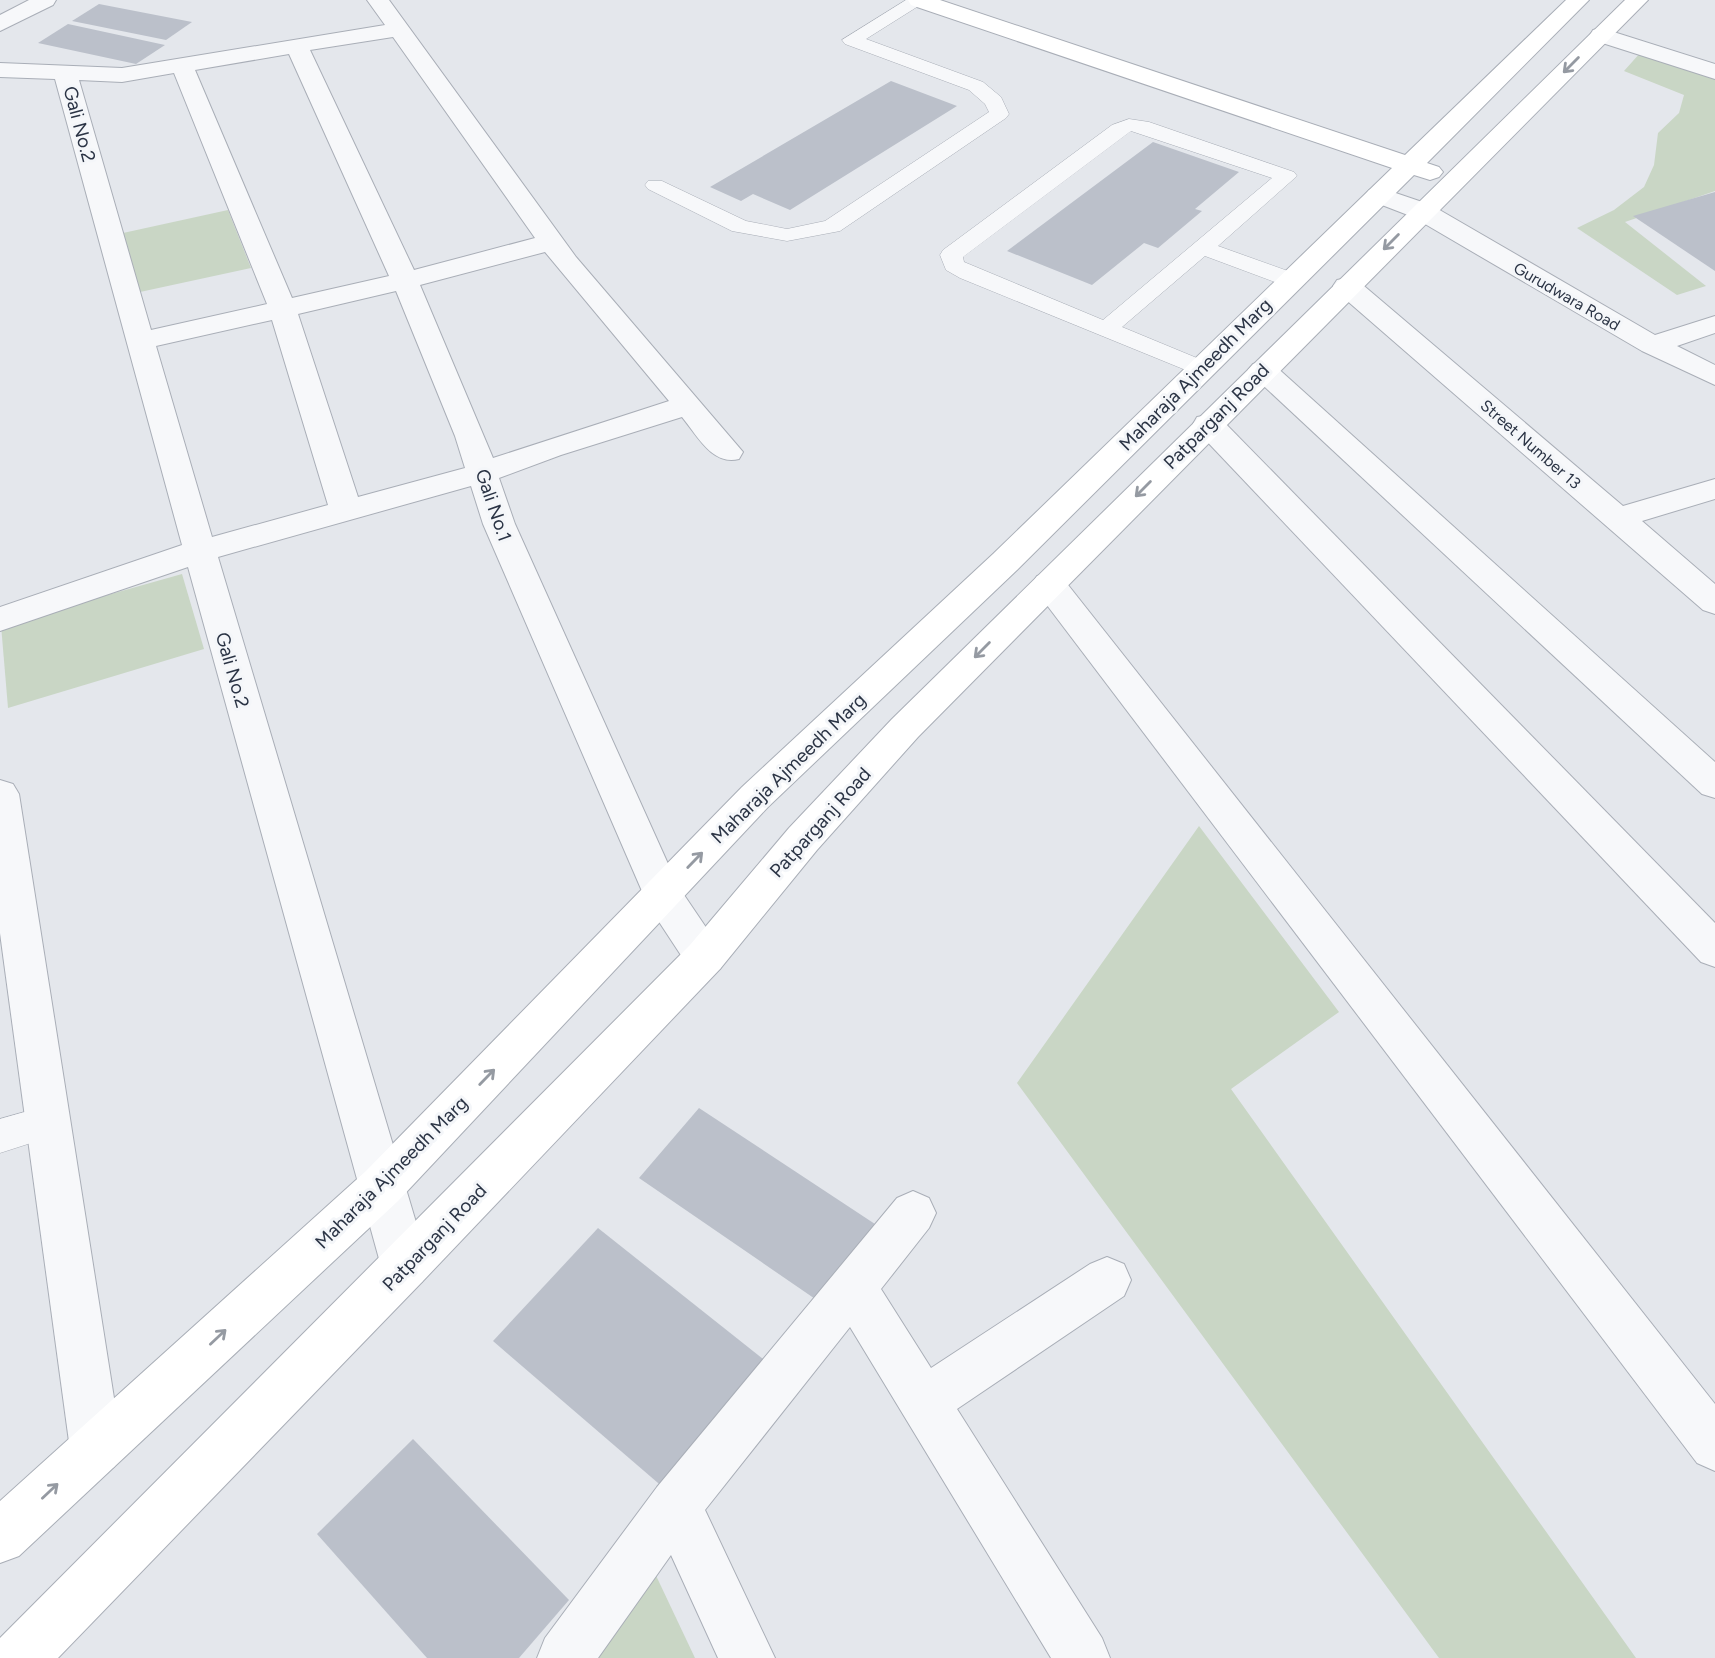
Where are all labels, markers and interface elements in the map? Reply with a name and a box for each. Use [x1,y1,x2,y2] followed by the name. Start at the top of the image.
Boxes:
[1562,57,1579,74] one-way arrow
[58,84,101,165] street label: Gali No.2
[1383,234,1400,251] one-way arrow
[1510,258,1623,335] street label: Gurudwara Road
[1114,293,1276,455] street label: Maharaja Ajmeedh Marg
[1159,359,1274,474] street label: Patparganj Road
[1477,396,1585,493] street label: Street Number 13
[470,466,517,544] street label: Gali No.1
[1135,481,1152,498] one-way arrow
[211,630,254,711] street label: Gali No.2
[974,642,991,659] one-way arrow
[706,688,871,848] street label: Maharaja Ajmeedh Marg
[765,763,876,882] street label: Patparganj Road
[687,851,704,868] one-way arrow
[478,1069,495,1086] one-way arrow
[310,1091,472,1253] street label: Maharaja Ajmeedh Marg
[377,1179,491,1296] street label: Patparganj Road
[209,1329,227,1345] one-way arrow
[41,1483,59,1499] one-way arrow

